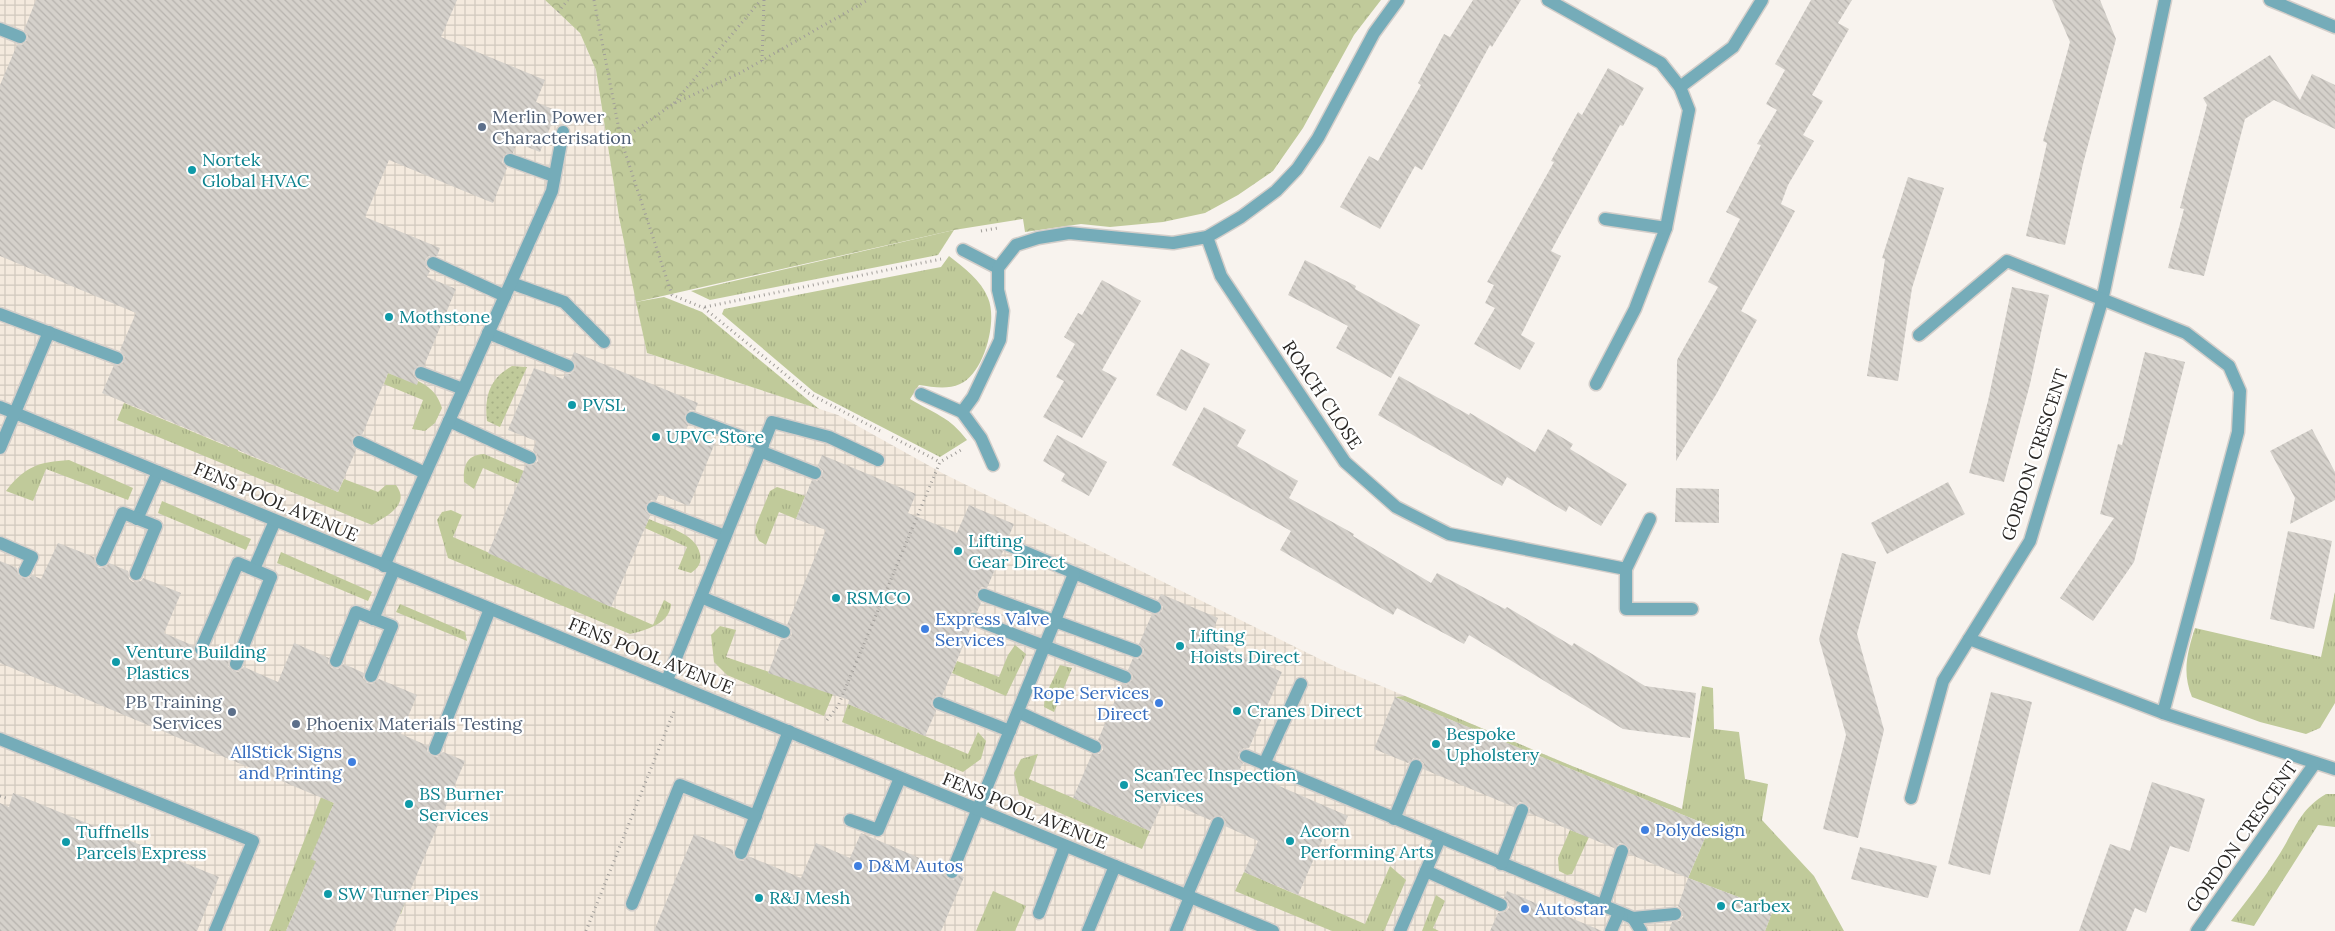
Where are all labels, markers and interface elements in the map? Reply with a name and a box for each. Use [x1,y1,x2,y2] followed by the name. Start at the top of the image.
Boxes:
[492,105,632,149] place label: Merlin Power Characterisation
[476,121,488,133] marker: Merlin Power Characterisation
[202,148,310,192] place label: Nortek Global HVAC
[186,164,198,176] marker: Nortek Global HVAC
[399,305,490,328] place label: Mothstone
[383,311,395,323] marker: Mothstone
[1278,336,1367,453] street label: ROACH CLOSE
[1996,366,2073,544] street label: GORDON CRESCENT
[582,393,626,416] place label: PVSL
[566,399,578,411] marker: PVSL
[666,425,765,448] place label: UPVC Store
[650,431,662,443] marker: UPVC Store
[191,457,362,547] street label: FENS POOL AVENUE
[968,529,1066,573] place label: Lifting Gear Direct
[952,545,964,557] marker: Lifting Gear Direct
[846,586,911,609] place label: RSMCO
[830,592,842,604] marker: RSMCO
[935,607,1050,651] place label: Express Valve Services
[565,612,737,699] street label: FENS POOL AVENUE
[919,623,931,635] marker: Express Valve Services
[1190,624,1300,668] place label: Lifting Hoists Direct
[125,640,267,684] place label: Venture Building Plastics
[1174,640,1186,652] marker: Lifting Hoists Direct
[110,656,122,668] marker: Venture Building Plastics
[1032,681,1149,725] place label: Rope Services Direct
[125,690,223,734] place label: PB Training Services
[1153,697,1165,709] marker: Rope Services Direct
[1247,699,1363,722] place label: Cranes Direct
[1231,705,1243,717] marker: Cranes Direct
[226,706,238,718] marker: PB Training Services
[306,712,523,735] place label: Phoenix Materials Testing
[290,718,302,730] marker: Phoenix Materials Testing
[1446,722,1540,766] place label: Bespoke Upholstery
[1430,738,1442,750] marker: Bespoke Upholstery
[229,740,343,784] place label: AllStick Signs and Printing
[346,756,358,768] marker: AllStick Signs and Printing
[2181,756,2303,917] street label: GORDON CRESCENT
[1134,763,1296,807] place label: ScanTec Inspection Services
[939,767,1111,854] street label: FENS POOL AVENUE
[1118,779,1130,791] marker: ScanTec Inspection Services
[419,782,503,826] place label: BS Burner Services
[403,798,415,810] marker: BS Burner Services
[1655,818,1745,841] place label: Polydesign
[1299,819,1434,863] place label: Acorn Performing Arts
[76,820,207,864] place label: Tuffnells Parcels Express
[1639,824,1651,836] marker: Polydesign
[1284,835,1296,847] marker: Acorn Performing Arts
[60,836,72,848] marker: Tuffnells Parcels Express
[868,854,963,877] place label: D&M Autos
[852,860,864,872] marker: D&M Autos
[338,882,479,905] place label: SW Turner Pipes
[769,886,850,909] place label: R&J Mesh
[322,888,334,900] marker: SW Turner Pipes
[753,892,765,904] marker: R&J Mesh
[1731,894,1791,917] place label: Carbex
[1534,897,1607,920] place label: Autostar
[1715,900,1727,912] marker: Carbex
[1519,903,1531,915] marker: Autostar

